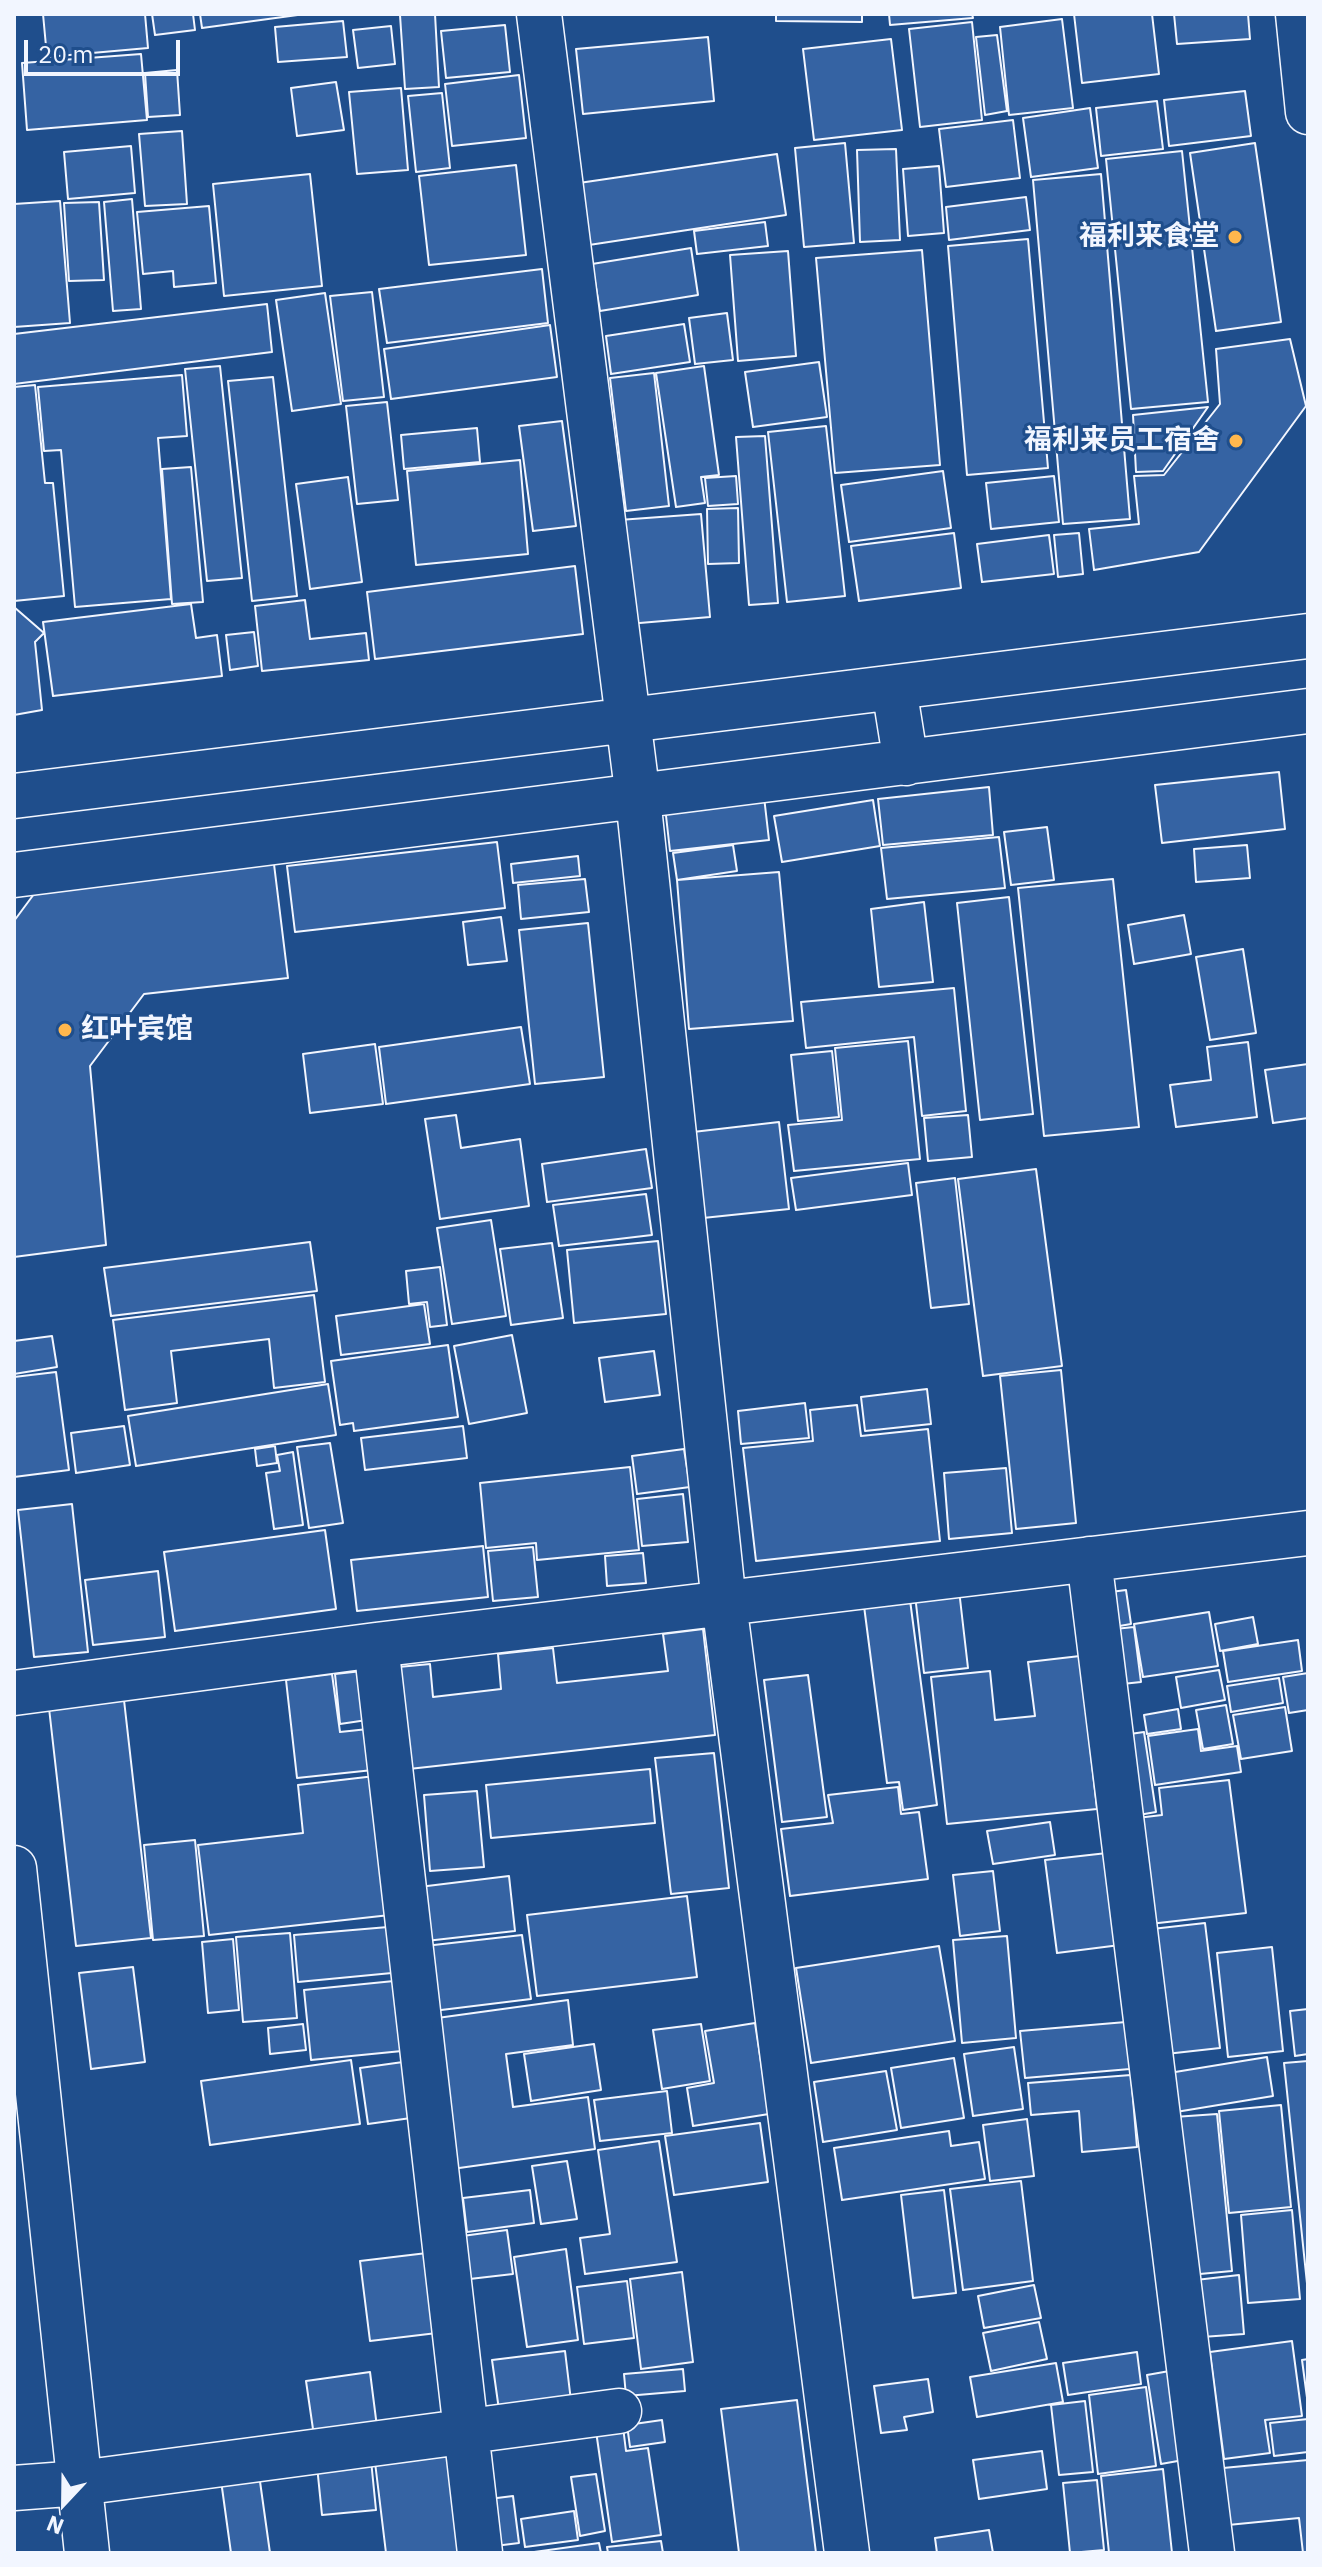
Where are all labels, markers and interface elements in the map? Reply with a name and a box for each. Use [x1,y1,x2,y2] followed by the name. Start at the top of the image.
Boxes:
[28,24,184,74] scale bar
[38,38,93,70] text: 20 m
[1079,220,1219,254] place label: 福利来食堂
[1226,228,1244,246] marker: 福利来食堂
[1024,424,1220,458] place label: 福利来员工宿舍
[1227,432,1245,450] marker: 福利来员工宿舍
[81,1013,193,1047] place label: 红叶宾馆
[56,1021,74,1039] marker: 红叶宾馆
[24,2463,104,2543] north arrow
[42,2509,68,2542] text: N

